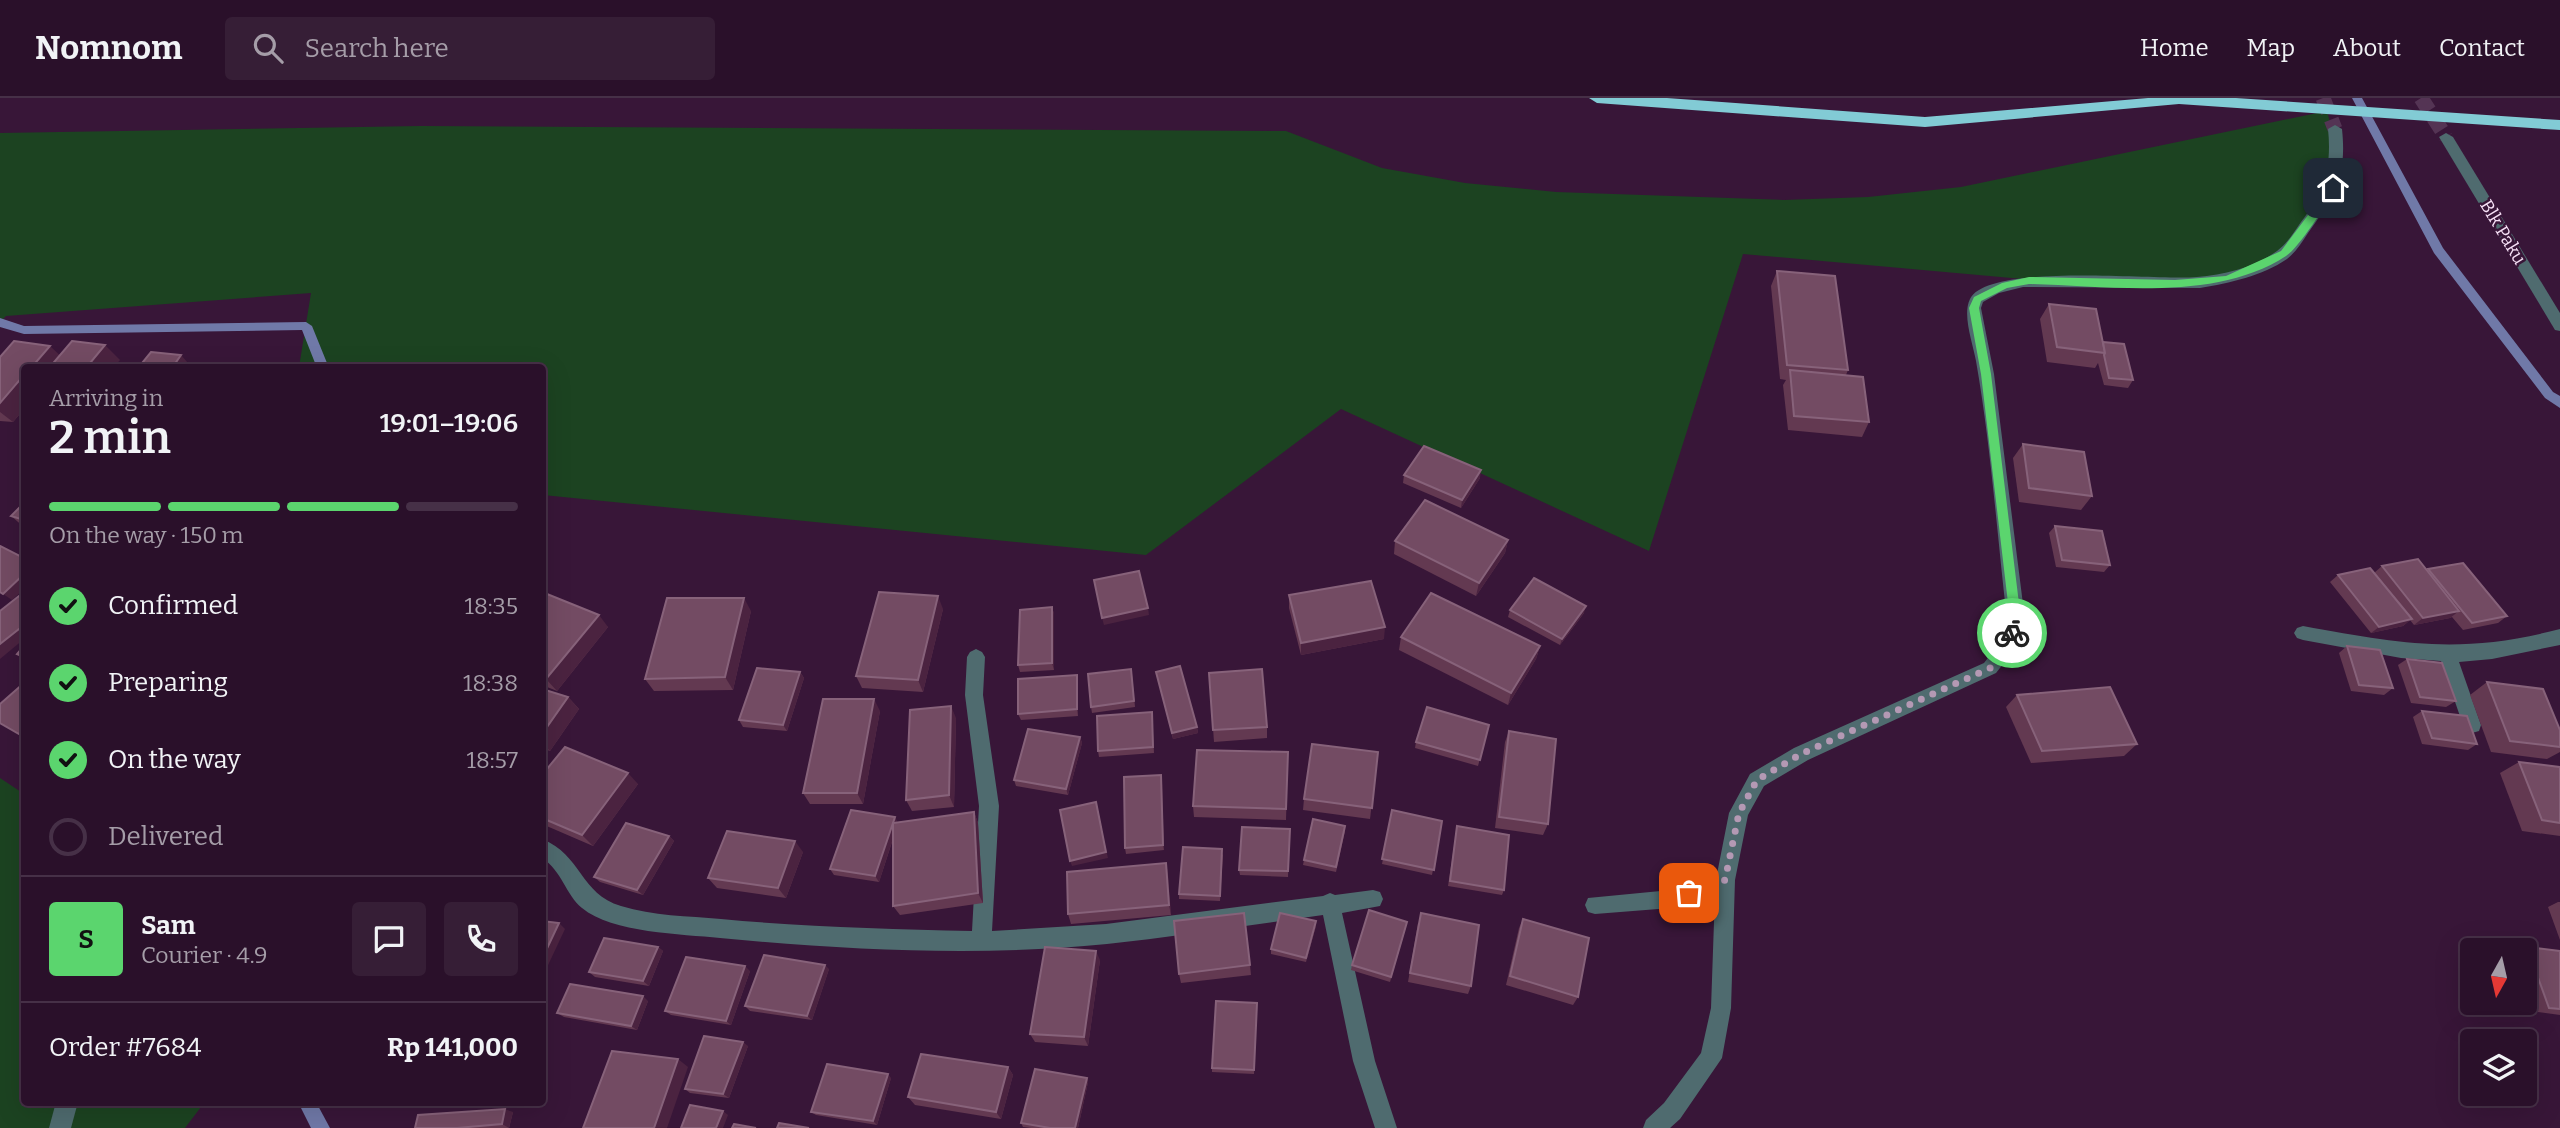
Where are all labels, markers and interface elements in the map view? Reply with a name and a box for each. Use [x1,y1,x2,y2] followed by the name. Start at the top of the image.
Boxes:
[225,17,715,80] search box
[35,28,183,68] text: Nomnom
[249,29,287,67] icon: search
[305,33,449,64] text: Search here
[2140,34,2209,62] text: Home
[2247,34,2295,62] text: Map
[2333,34,2401,62] text: About
[2439,34,2525,62] text: Contact
[2303,158,2363,218] pin
[2314,169,2352,207] icon: home
[2475,196,2531,268] street label: Blk Paku
[49,384,163,412] text: Arriving in
[380,408,518,439] text: 19:01–19:06
[49,410,171,465] text: 2 min
[49,521,243,549] text: On the way · 150 m
[49,587,87,625] icon: check
[108,590,238,621] text: Confirmed
[465,592,518,620] text: 18:35
[1977,598,2047,668] courier
[1993,614,2031,652] icon: bike
[49,664,87,702] icon: check
[108,667,228,698] text: Preparing
[463,669,518,697] text: 18:38
[49,741,87,779] icon: check
[108,744,241,775] text: On the way
[467,746,518,774] text: 18:57
[108,821,223,852] text: Delivered
[1659,863,1719,923] pin
[1670,874,1708,912] icon: bag
[352,902,426,976] button: chat
[444,902,518,976] button: phone
[141,910,196,941] text: Sam
[78,924,94,955] text: S
[2460,938,2538,1015] north arrow
[2460,938,2537,1106] map controls
[141,941,268,969] text: Courier · 4.9
[2460,1029,2537,1106] button: layers
[49,1032,201,1063] text: Order #7684
[387,1032,518,1063] text: Rp 141,000

